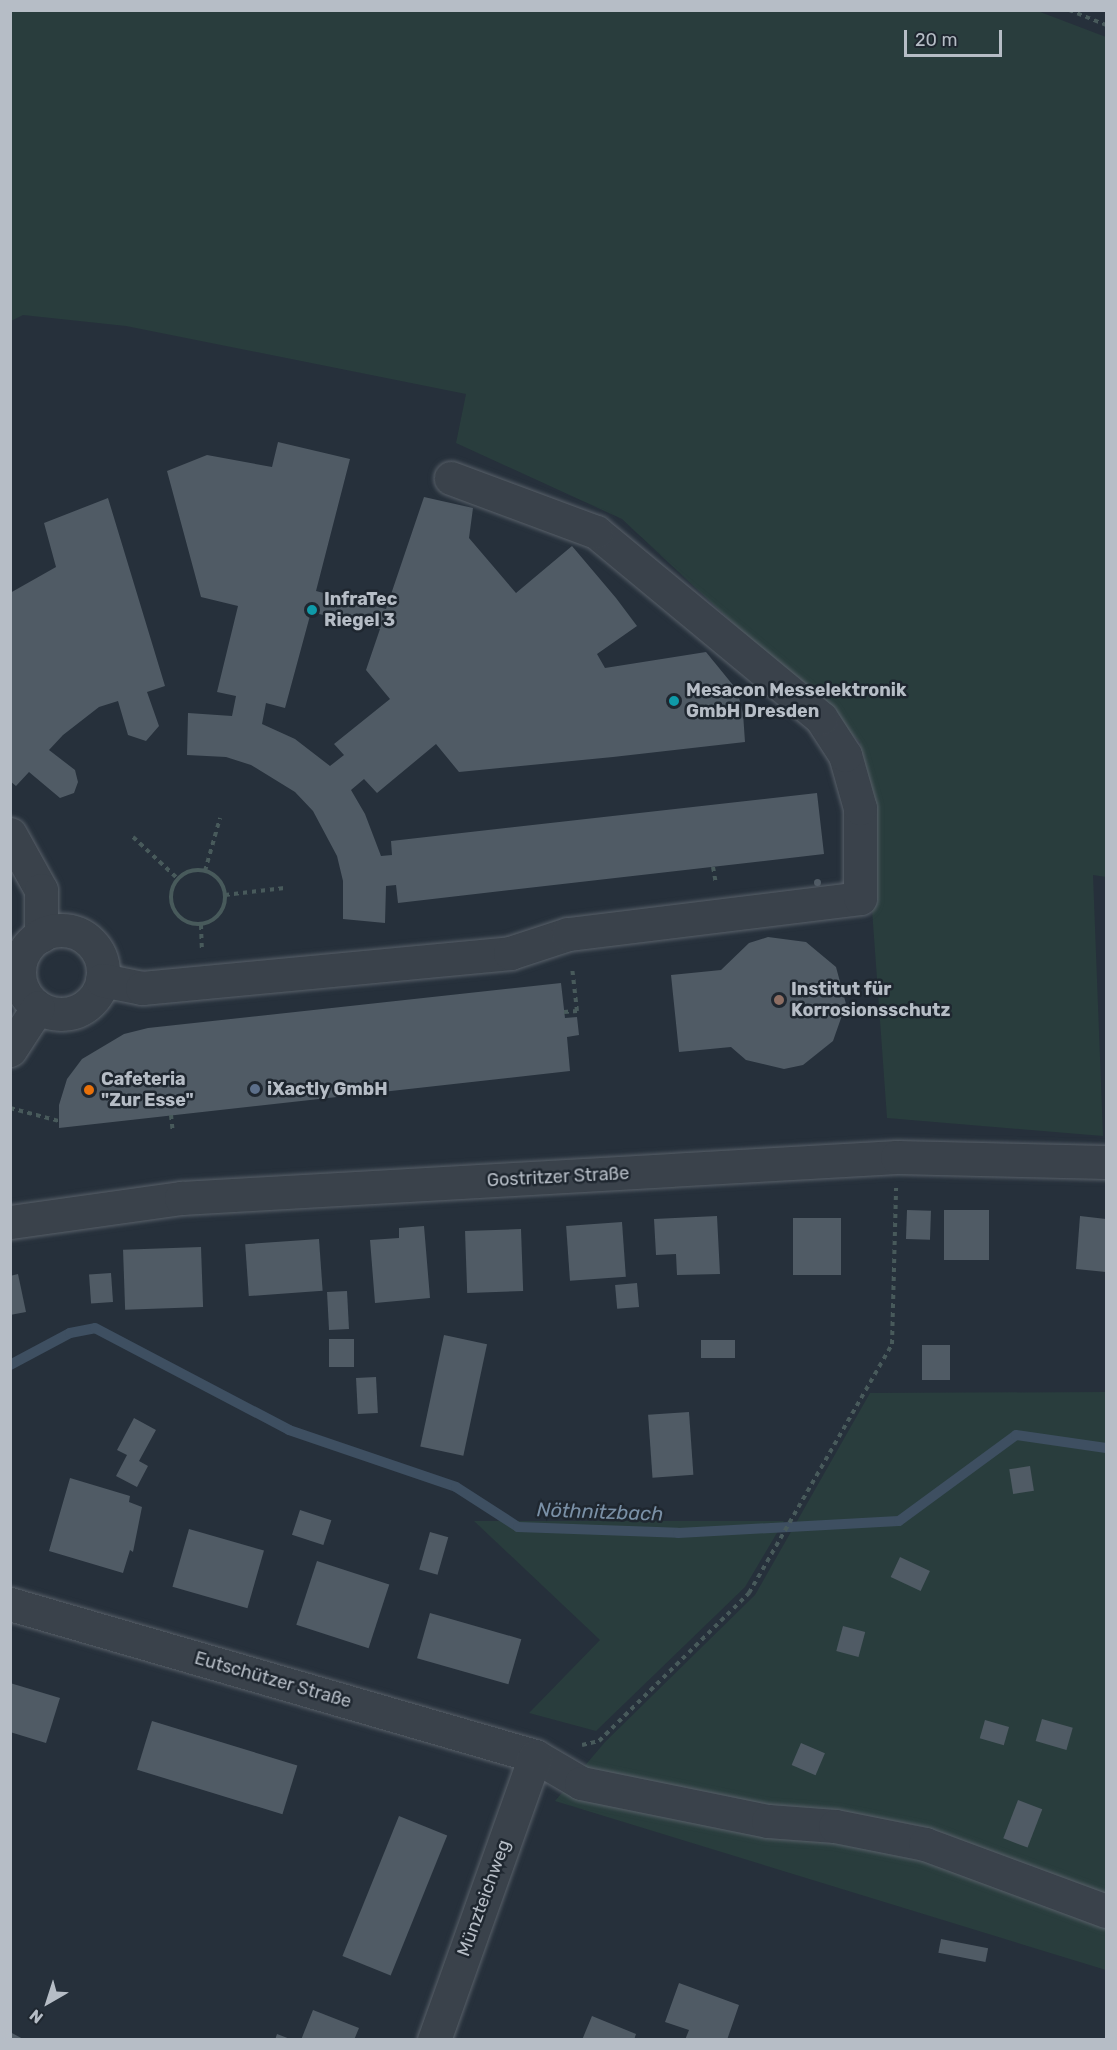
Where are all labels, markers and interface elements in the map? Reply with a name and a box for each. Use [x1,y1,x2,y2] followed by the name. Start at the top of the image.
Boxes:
[907,18,1004,56] scale bar
[915,29,957,51] text: 20 m
[324,589,397,632] place label: InfraTec Riegel 3
[305,603,319,617] marker: InfraTec Riegel 3
[686,680,907,722] place label: Mesacon Messelektronik GmbH Dresden
[667,694,681,708] marker: Mesacon Messelektronik GmbH Dresden
[791,979,950,1022] place label: Institut für Korrosionsschutz
[772,993,786,1007] marker: Institut für Korrosionsschutz
[101,1069,194,1112] place label: Cafeteria "Zur Esse"
[267,1078,388,1100] place label: iXactly GmbH
[248,1082,262,1096] marker: iXactly GmbH
[82,1083,96,1097] marker: Cafeteria "Zur Esse"
[486,1162,630,1192] street label: Gostritzer Straße
[536,1498,664,1526] water label: Nöthnitzbach
[192,1647,354,1713] street label: Eutschützer Straße
[453,1837,515,1959] street label: Münzteichweg
[18,1972,78,2032] north arrow
[26,2005,47,2027] text: N

